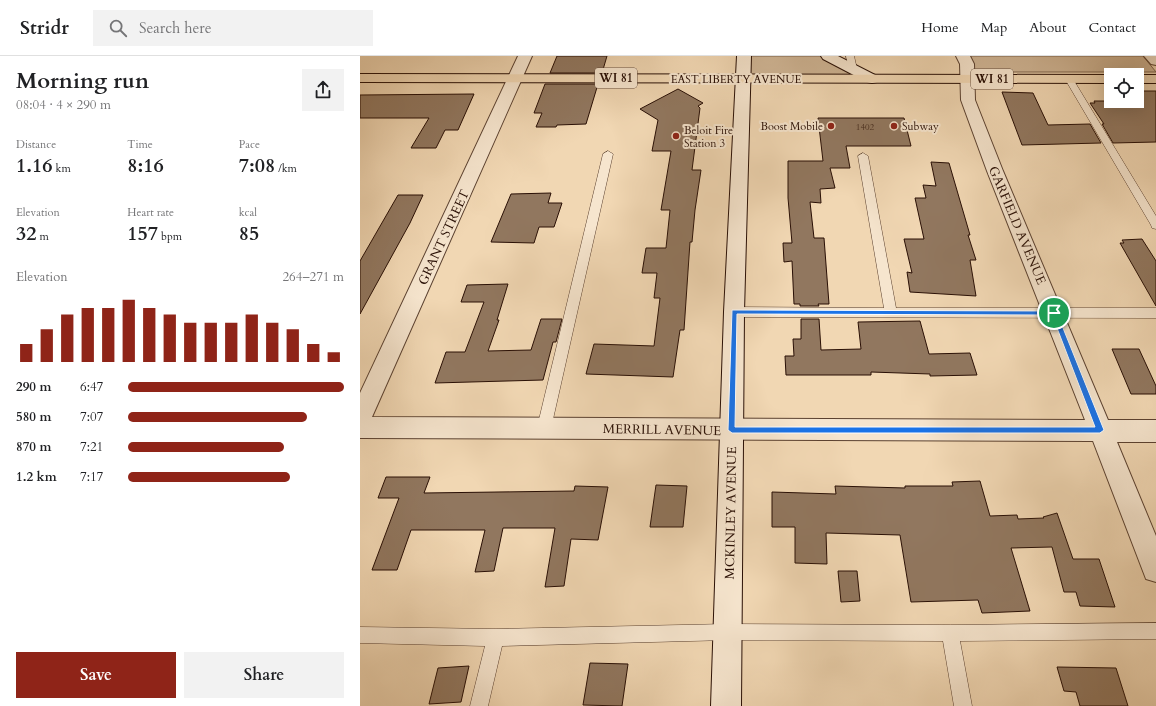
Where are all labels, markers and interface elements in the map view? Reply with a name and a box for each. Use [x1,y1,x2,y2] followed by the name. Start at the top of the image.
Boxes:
[93,10,373,46] search box
[20,15,69,41] text: Stridr
[107,17,129,39] icon: search
[139,18,212,38] text: Search here
[921,18,959,37] text: Home
[981,18,1007,37] text: Map
[1029,18,1066,37] text: About
[1088,18,1136,37] text: Contact
[16,66,149,96] text: Morning run
[595,68,637,88] road number: WI 81
[1104,68,1144,108] map controls
[1104,68,1144,108] button: locate
[302,69,344,111] button: share
[971,69,1013,89] road number: WI 81
[671,72,801,87] street label: EAST LIBERTY AVENUE
[16,96,111,114] text: 08:04 · 4 × 290 m
[760,119,823,134] place label: Boost Mobile
[902,119,939,134] place label: Subway
[826,121,836,131] marker: Boost Mobile
[856,121,875,133] house number: 1402
[889,121,899,131] marker: Subway
[684,123,733,151] place label: Beloit Fire Station 3
[671,131,681,141] marker: Beloit Fire Station 3
[16,137,56,152] text: Distance
[127,137,153,152] text: Time
[239,137,260,152] text: Pace
[16,152,53,179] text: 1.16
[127,152,164,179] text: 8:16
[239,152,275,179] text: 7:08
[53,161,71,176] text: km
[275,161,297,176] text: /km
[984,163,1050,287] street label: GARFIELD AVENUE
[414,186,474,288] street label: GRANT STREET
[16,205,60,220] text: Elevation
[127,205,174,220] text: Heart rate
[239,205,257,220] text: kcal
[16,220,37,247] text: 32
[127,220,158,247] text: 157
[239,220,259,247] text: 85
[37,229,49,244] text: m
[158,229,182,244] text: bpm
[16,268,68,286] text: Elevation
[282,268,344,286] text: 264–271 m
[1037,296,1071,330] pin
[1043,302,1065,324] icon: arrive
[16,378,51,396] text: 290 m
[80,378,103,396] text: 6:47
[16,408,51,426] text: 580 m
[80,408,103,426] text: 7:07
[603,420,721,440] street label: MERRILL AVENUE
[16,438,51,456] text: 870 m
[80,438,103,456] text: 7:21
[721,446,741,580] street label: MCKINLEY AVENUE
[16,468,57,486] text: 1.2 km
[80,468,103,486] text: 7:17
[16,652,176,698] button: Save
[184,652,344,698] button: Share

